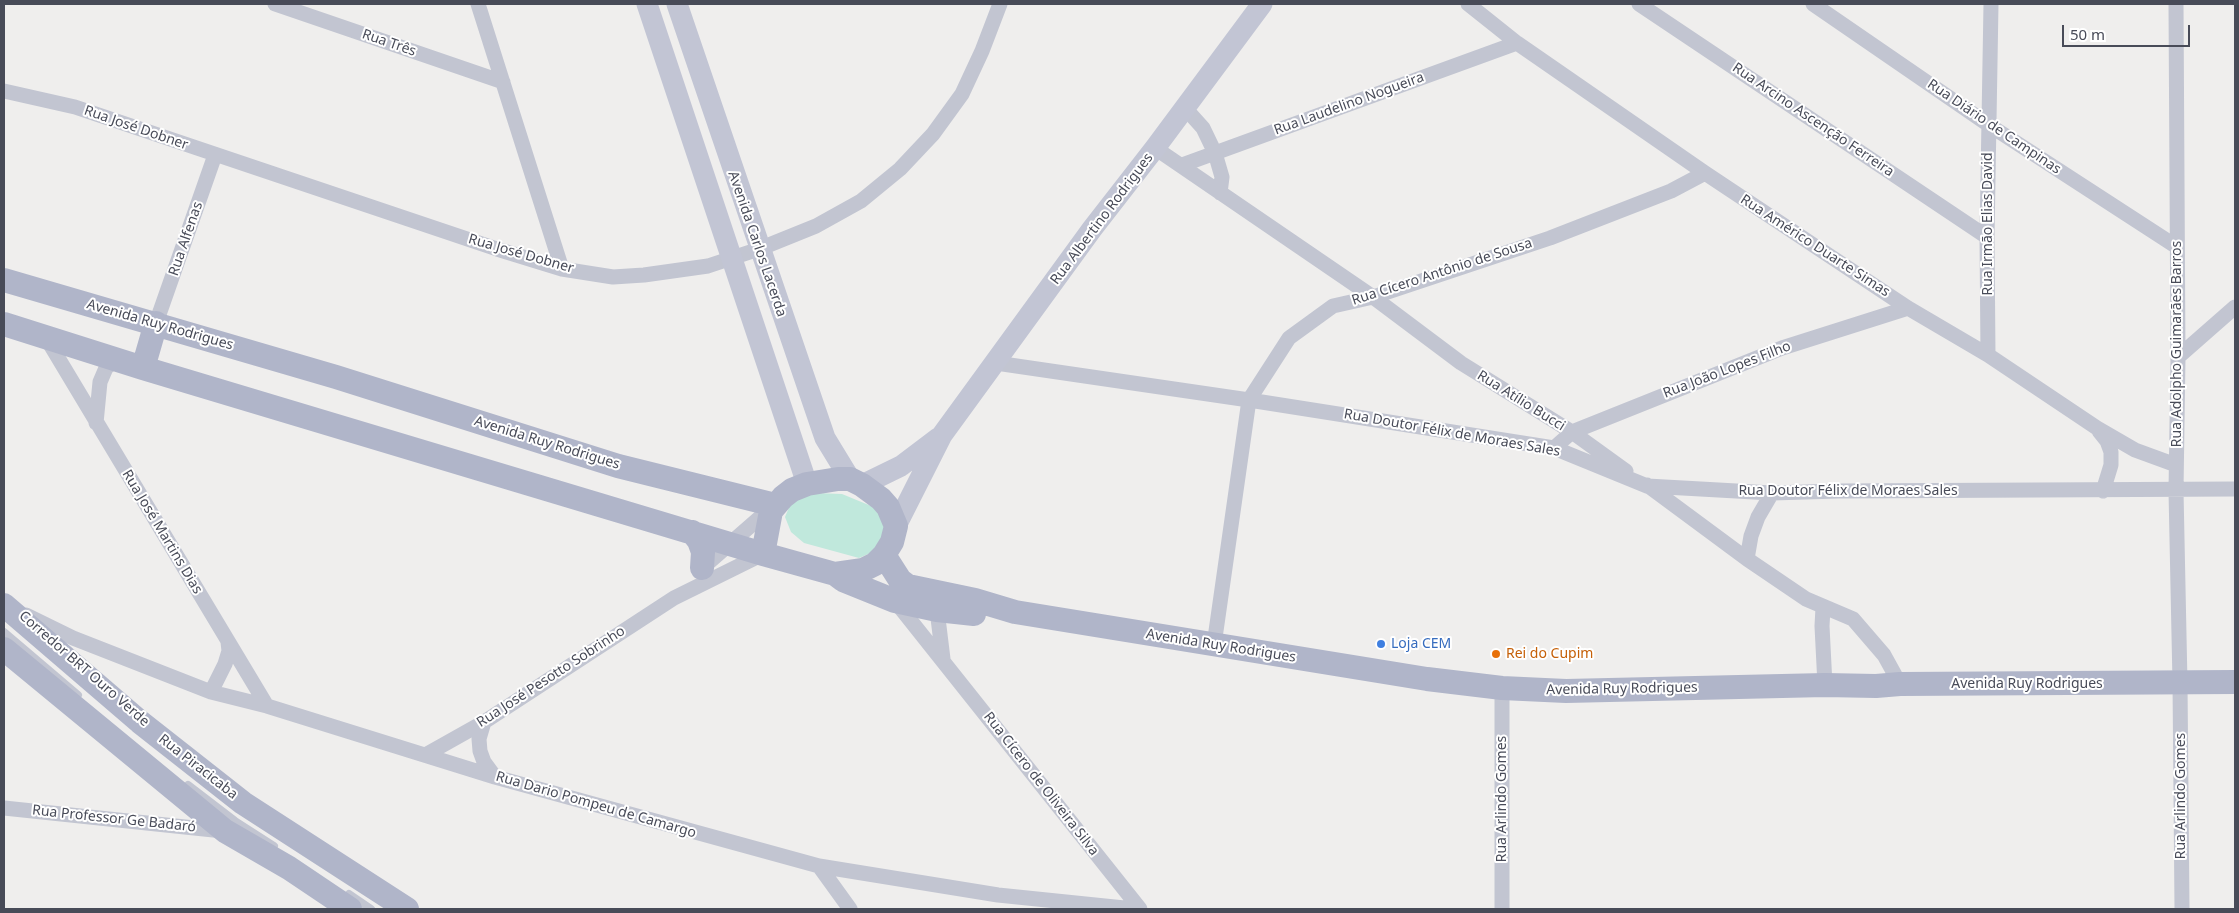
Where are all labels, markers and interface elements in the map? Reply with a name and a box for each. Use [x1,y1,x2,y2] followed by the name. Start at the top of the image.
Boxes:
[2064,15,2192,47] scale bar
[2070,24,2105,44] text: 50 m
[360,26,418,60] street label: Rua Três
[1729,60,1897,180] street label: Rua Arcino Ascenção Ferreira
[1272,69,1426,139] street label: Rua Laudelino Nogueira
[1924,76,2064,178] street label: Rua Diário de Campinas
[82,102,190,154] street label: Rua José Dobner
[1047,150,1157,288] street label: Rua Albertino Rodrigues
[1980,152,1996,296] street label: Rua Irmão Elias David
[724,169,790,319] street label: Avenida Carlos Lacerda
[1737,191,1893,301] street label: Rua Américo Duarte Simas
[165,200,207,278] street label: Rua Alfenas
[466,231,576,277] street label: Rua José Dobner
[1350,235,1534,309] street label: Rua Cícero Antônio de Sousa
[2169,241,2185,447] street label: Rua Adolpho Guimarães Barros
[85,296,235,354] street label: Avenida Ruy Rodrigues
[1661,338,1793,402] street label: Rua João Lopes Filho
[1474,367,1568,435] street label: Rua Atílio Bucci
[1343,406,1561,460] street label: Rua Doutor Félix de Moraes Sales
[472,413,622,473] street label: Avenida Ruy Rodrigues
[118,467,206,597] street label: Rua José Martins Dias
[1738,483,1958,499] street label: Rua Doutor Félix de Moraes Sales
[15,608,153,730] street label: Corredor BRT Ouro Verde
[474,623,628,731] street label: Rua José Pesotto Sobrinho
[1145,626,1297,666] street label: Avenida Ruy Rodrigues
[1391,636,1451,652] place label: Loja CEM
[1375,638,1387,650] marker: Loja CEM
[1506,646,1593,662] place label: Rei do Cupim
[1490,648,1502,660] marker: Rei do Cupim
[1951,676,2103,692] street label: Avenida Ruy Rodrigues
[1546,679,1698,699] street label: Avenida Ruy Rodrigues
[980,709,1102,859] street label: Rua Cícero de Oliveira Silva
[155,731,241,803] street label: Rua Piracicaba
[2173,733,2189,859] street label: Rua Arlindo Gomes
[1494,736,1510,862] street label: Rua Arlindo Gomes
[494,768,698,842] street label: Rua Dario Pompeu de Camargo
[31,802,197,836] street label: Rua Professor Ge Badaró

